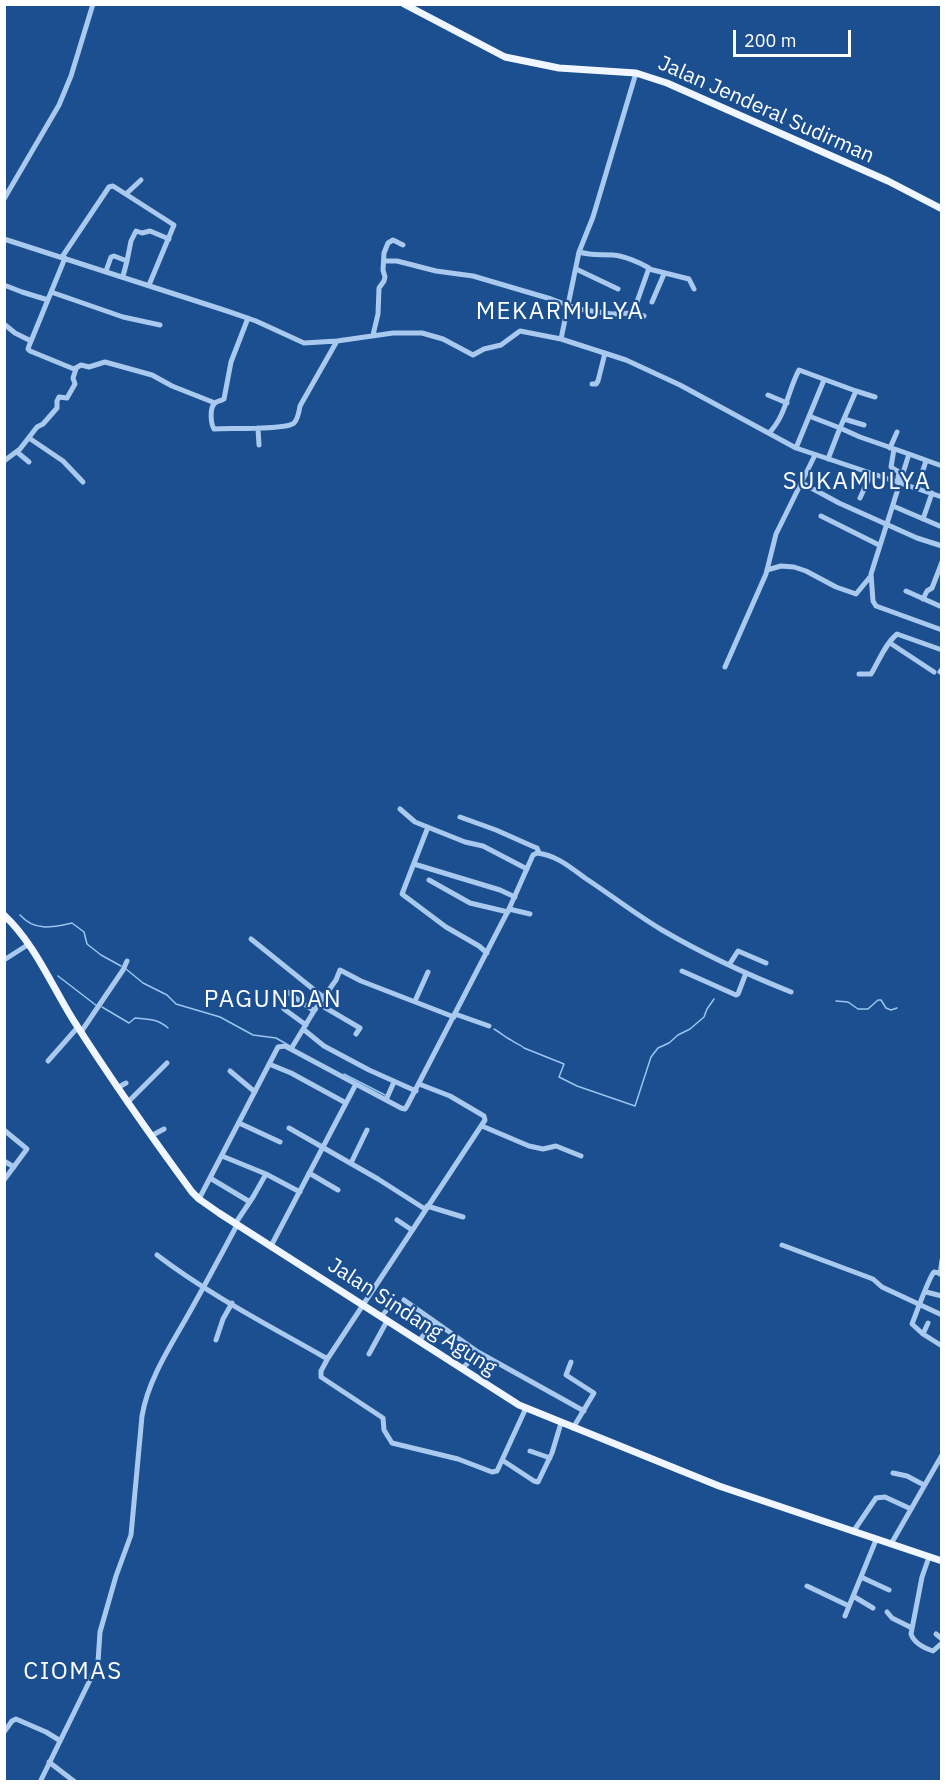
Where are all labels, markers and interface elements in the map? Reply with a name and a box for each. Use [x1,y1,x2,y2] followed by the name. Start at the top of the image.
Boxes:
[736,18,854,56] scale bar
[744,29,796,52] text: 200 m
[654,51,878,169] street label: Jalan Jenderal Sudirman
[476,298,644,326] district label: MEKARMULYA
[783,468,931,496] district label: SUKAMULYA
[204,986,342,1014] district label: PAGUNDAN
[323,1253,501,1381] street label: Jalan Sindang Agung
[23,1658,123,1686] district label: CIOMAS

